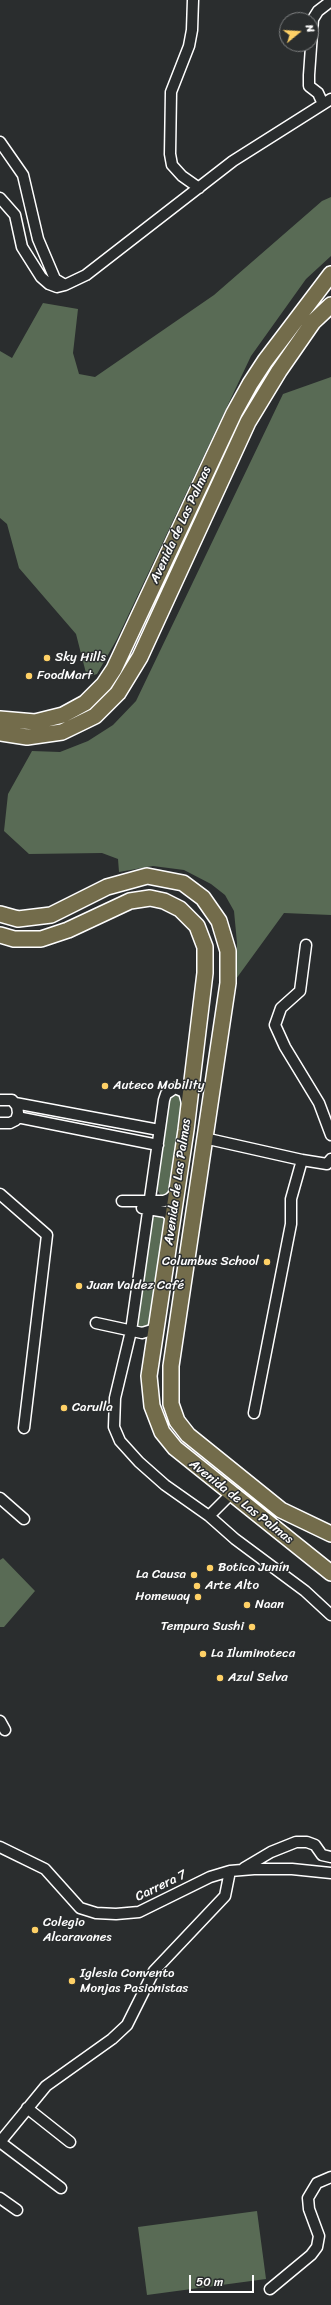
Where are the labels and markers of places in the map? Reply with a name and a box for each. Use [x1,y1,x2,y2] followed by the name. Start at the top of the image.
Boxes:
[55,650,106,666] place label: Sky Hills
[42,653,52,663] marker: Sky Hills
[37,668,92,684] place label: FoodMart
[24,671,34,681] marker: FoodMart
[113,1078,204,1094] place label: Auteco Mobility
[100,1081,110,1091] marker: Auteco Mobility
[162,1254,259,1270] place label: Columbus School
[262,1257,272,1267] marker: Columbus School
[87,1278,184,1294] place label: Juan Valdez Café
[74,1281,84,1291] marker: Juan Valdez Café
[72,1400,113,1416] place label: Carulla
[59,1403,69,1413] marker: Carulla
[218,1560,289,1576] place label: Botica Junín
[205,1563,215,1573] marker: Botica Junín
[136,1567,186,1583] place label: La Causa
[189,1570,199,1580] marker: La Causa
[205,1578,259,1594] place label: Arte Alto
[192,1581,202,1591] marker: Arte Alto
[135,1589,190,1605] place label: Homeway
[193,1592,203,1602] marker: Homeway
[255,1597,284,1613] place label: Naan
[242,1600,252,1610] marker: Naan
[161,1619,244,1635] place label: Tempura Sushi
[247,1622,257,1632] marker: Tempura Sushi
[211,1646,295,1662] place label: La Iluminoteca
[198,1649,208,1659] marker: La Iluminoteca
[228,1670,288,1686] place label: Azul Selva
[215,1673,225,1683] marker: Azul Selva
[43,1915,112,1946] place label: Colegio Alcaravanes
[30,1925,40,1935] marker: Colegio Alcaravanes
[80,1966,188,1997] place label: Iglesia Convento Monjas Pasionistas
[67,1976,77,1986] marker: Iglesia Convento Monjas Pasionistas

